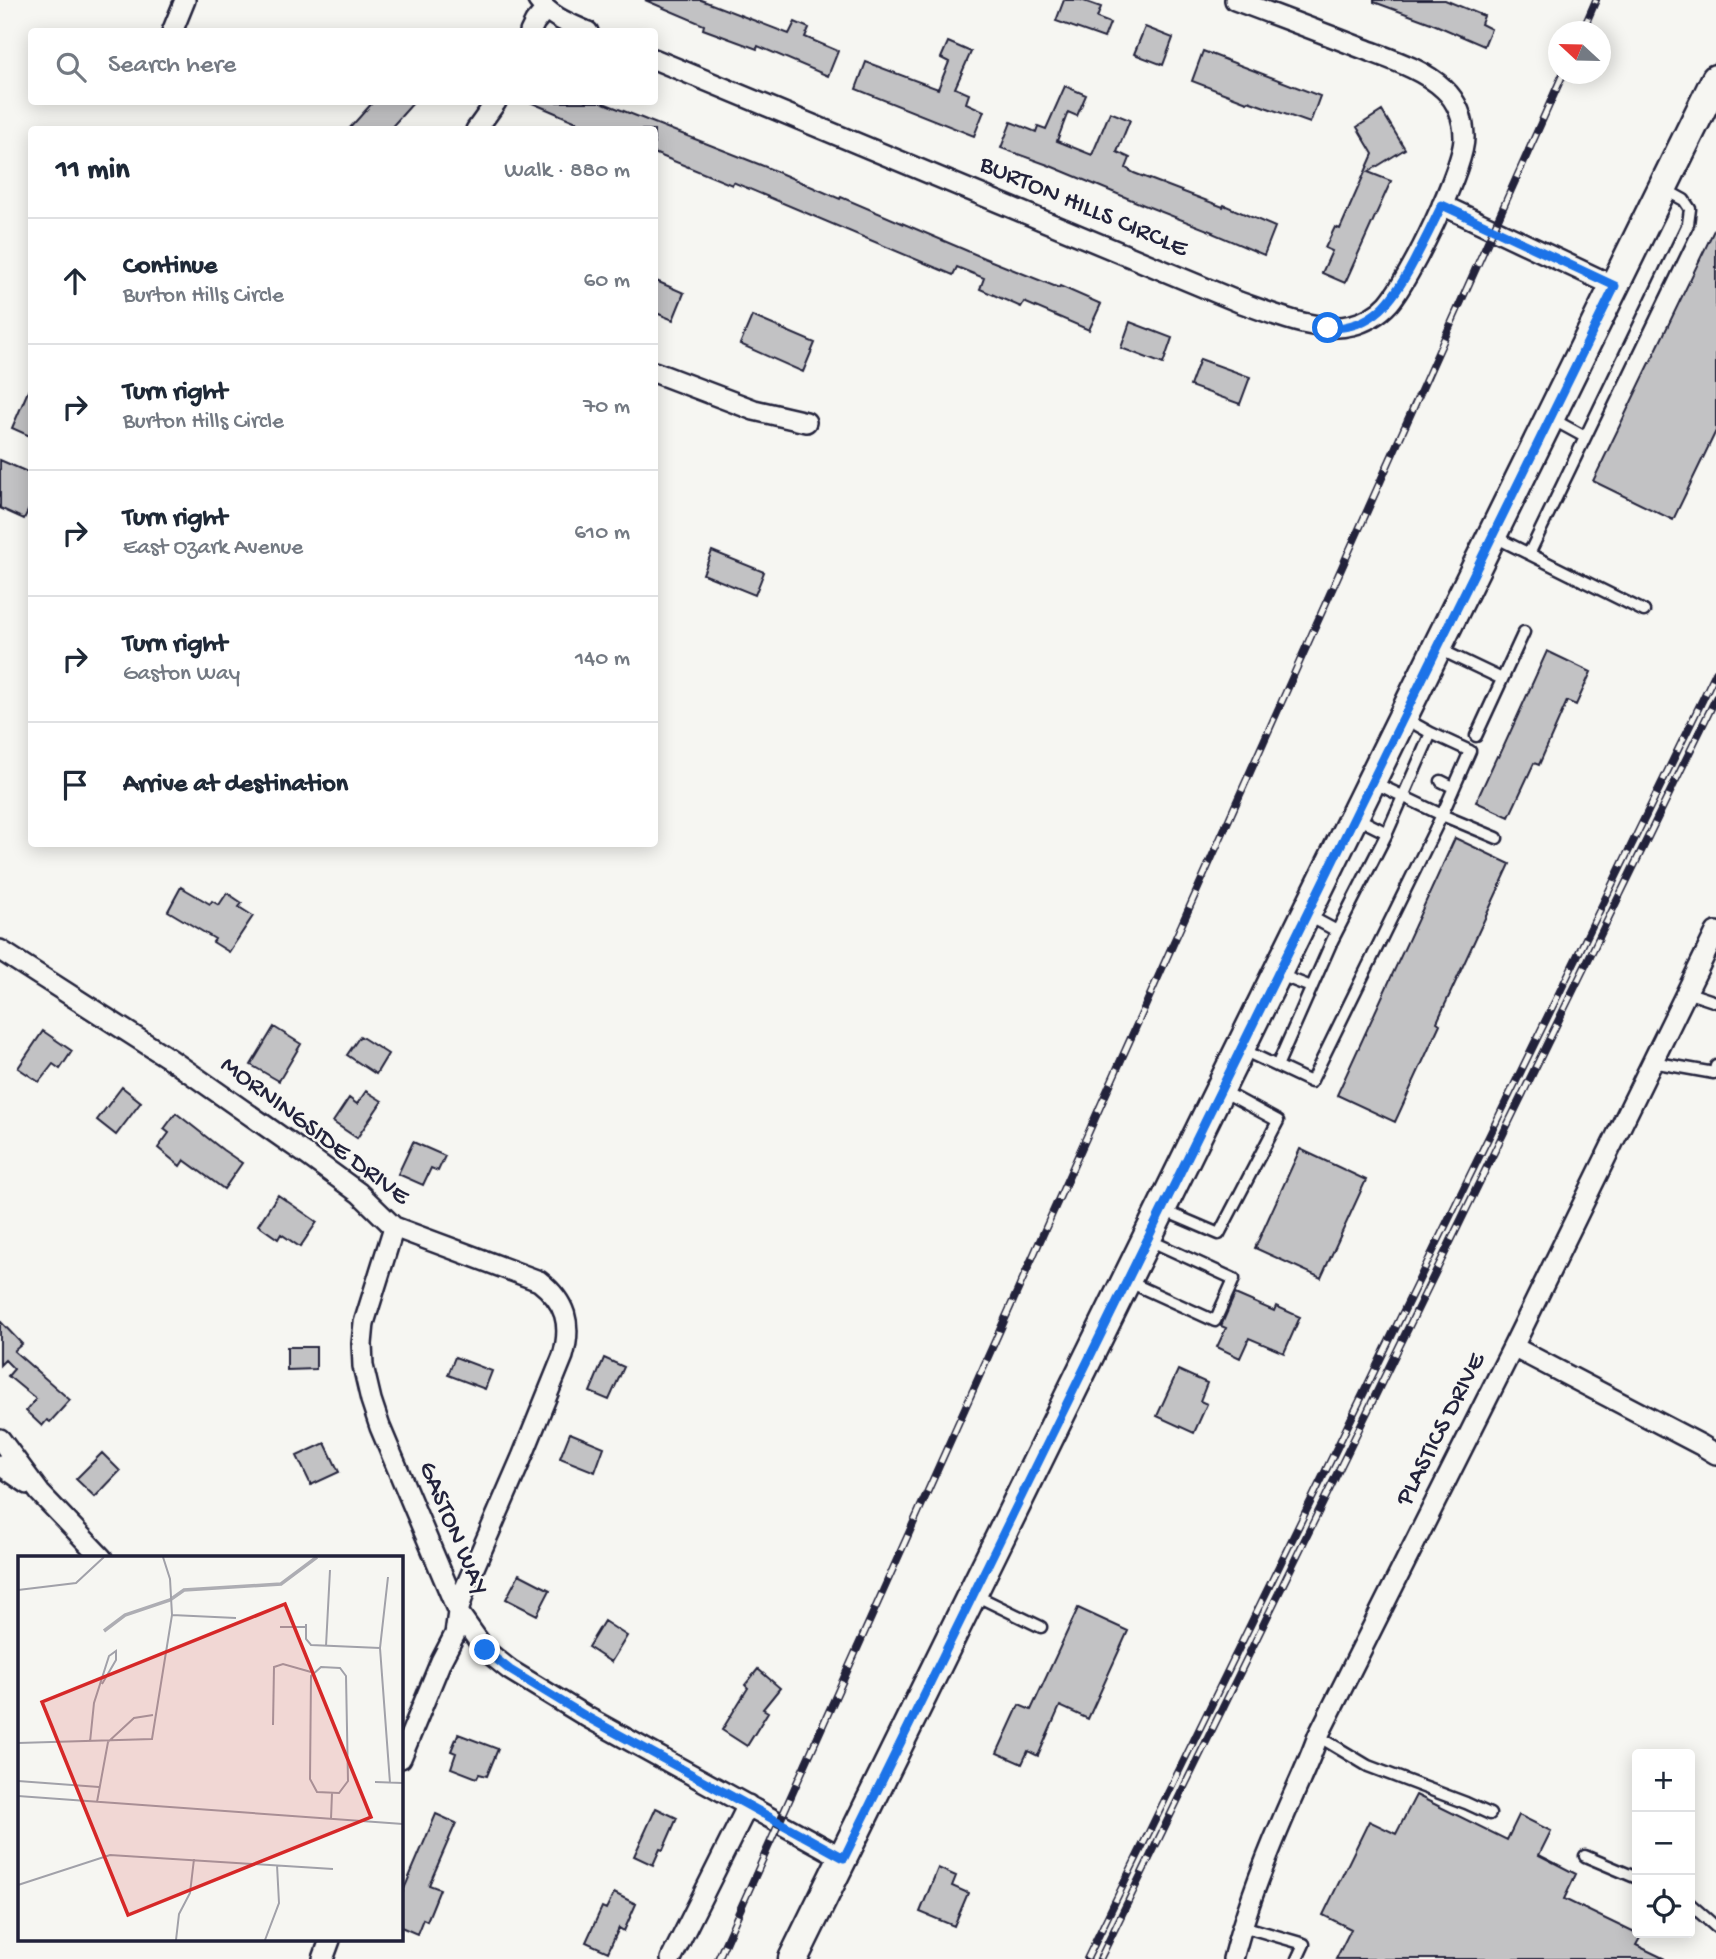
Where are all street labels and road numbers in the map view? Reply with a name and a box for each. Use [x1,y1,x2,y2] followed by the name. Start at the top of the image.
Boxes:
[973,150,1192,266] street label: BURTON HILLS CIRCLE
[213,1051,415,1214] street label: MORNINGSIDE DRIVE
[1390,1348,1494,1512] street label: PLASTICS DRIVE
[410,1458,494,1600] street label: GASTON WAY

